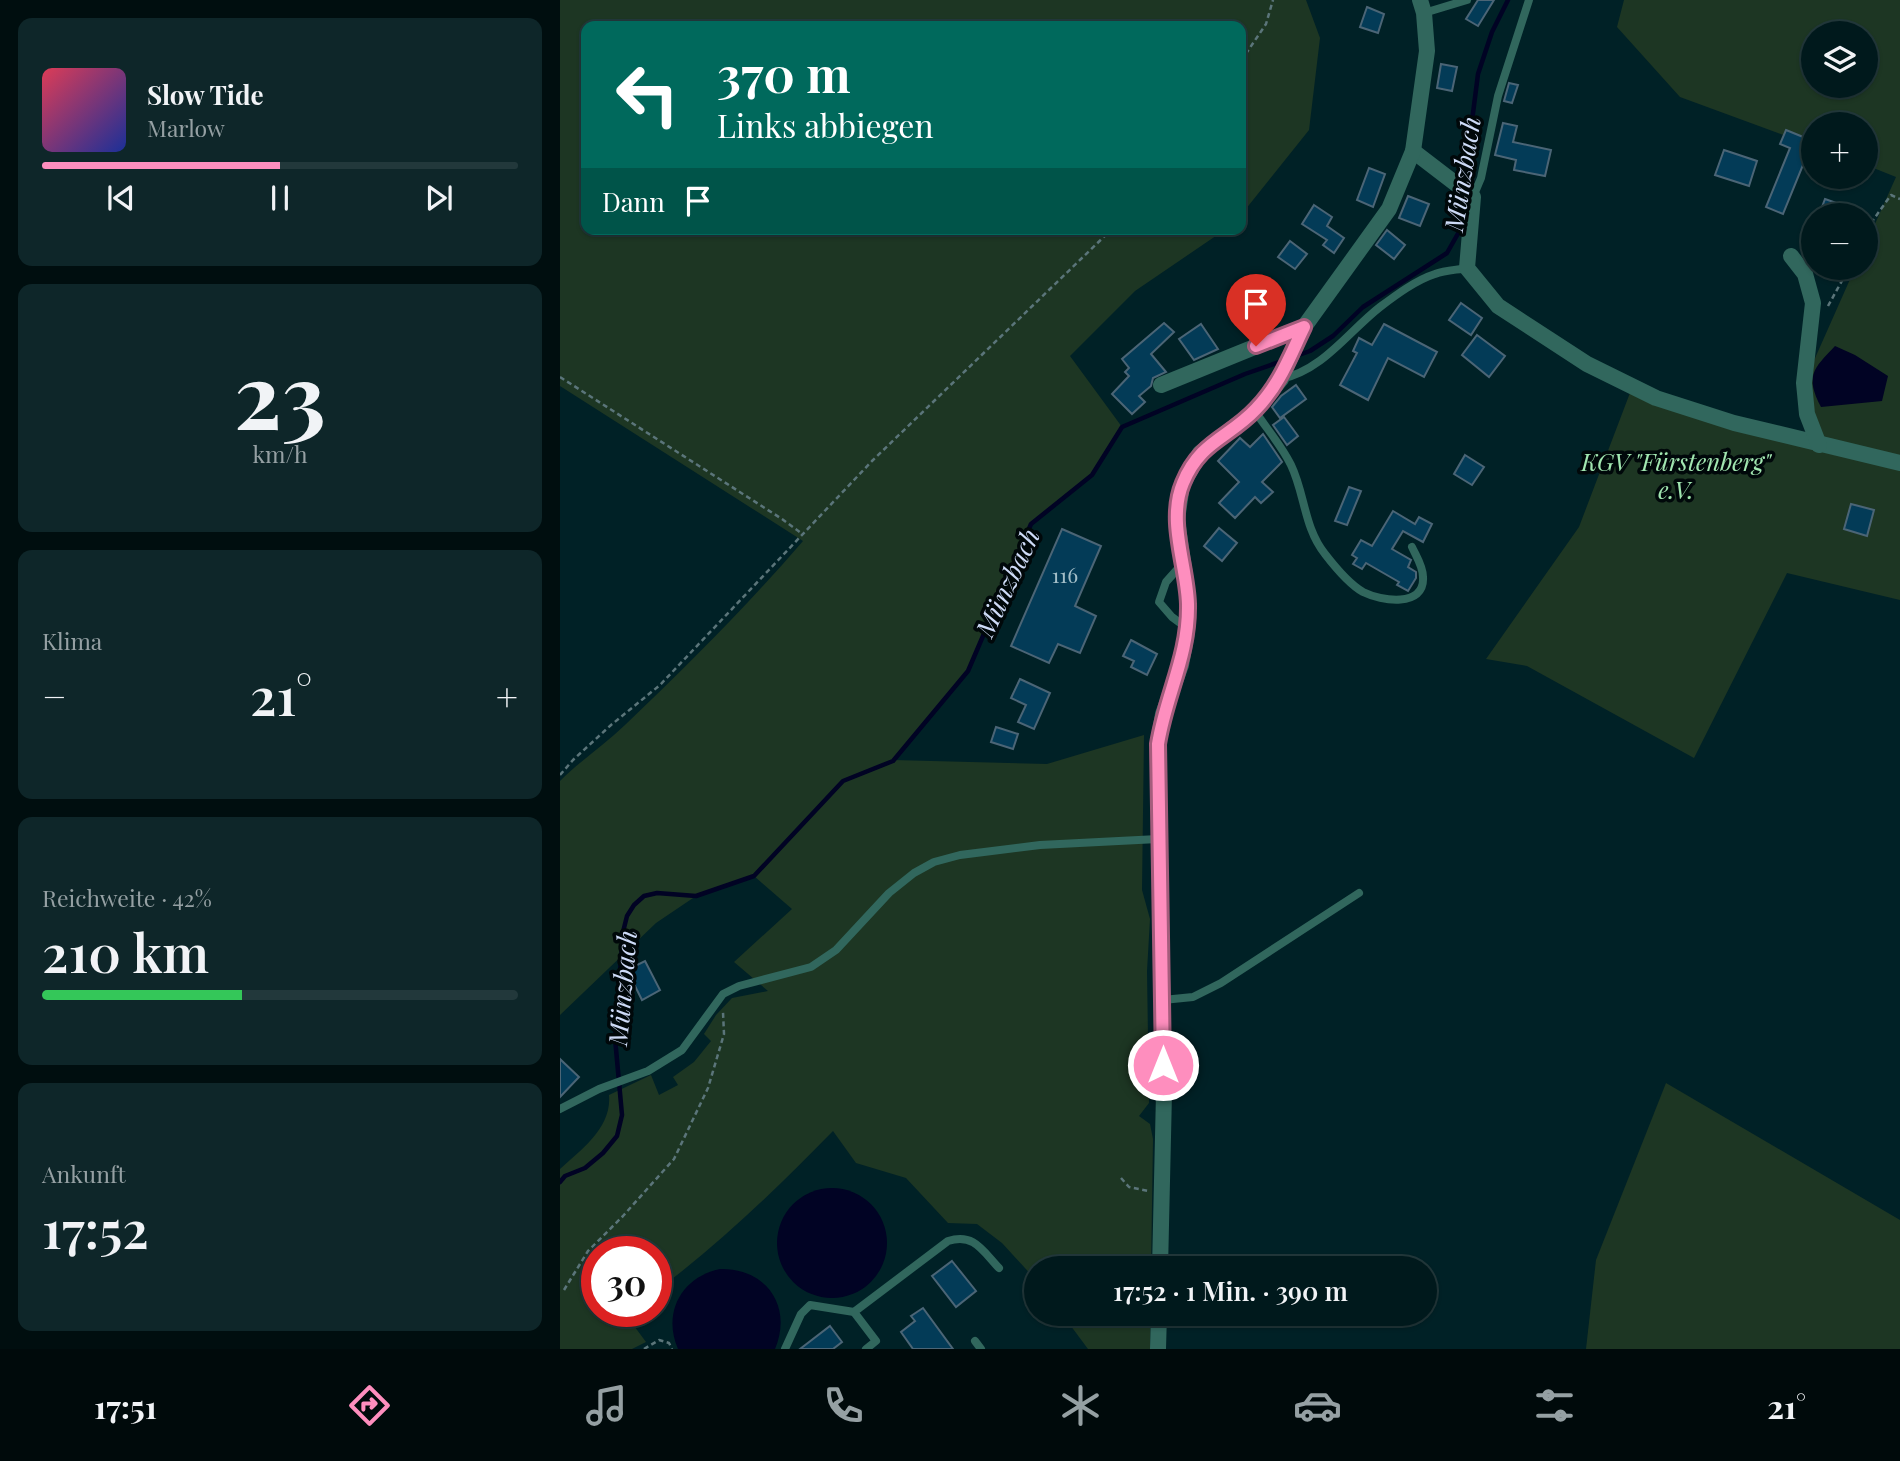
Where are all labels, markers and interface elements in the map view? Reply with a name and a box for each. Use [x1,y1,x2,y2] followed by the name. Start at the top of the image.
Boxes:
[1801,21,1878,280] map controls
[1801,21,1878,98] button: layers
[717,40,851,105] text: 370 m
[602,49,693,140] icon: left
[147,77,264,112] text: Slow Tide
[717,103,934,146] text: Links abbiegen
[147,112,225,143] text: Marlow
[1801,112,1878,189] button: +
[1435,114,1488,235] water label: Münzbach
[102,179,140,217] icon: previous
[261,179,299,217] icon: pause
[420,179,458,217] icon: next
[679,182,717,220] icon: arrive
[602,184,665,219] text: Dann
[1801,203,1878,280] button: −
[1226,274,1286,346] pin
[1237,285,1275,323] icon: arrive
[234,332,326,453] text: 23
[252,438,308,469] text: km/h
[1580,445,1773,505] park label: KGV "Fürstenberg" e.V.
[966,523,1047,643] water label: Münzbach
[1052,560,1078,588] house number: 116
[42,625,102,656] text: Klima
[250,660,312,729] text: 21°
[42,670,67,721] text: −
[496,670,518,721] text: +
[42,882,212,913] text: Reichweite · 42%
[42,917,209,986] text: 210 km
[599,929,644,1048] water label: Münzbach
[1126,1028,1200,1102] position arrow
[42,1158,126,1189] text: Ankunft
[42,1193,149,1262] text: 17:52
[581,1236,672,1327] speed limit sign: 30
[1113,1273,1348,1308] text: 17:52 · 1 Min. · 390 m
[345,1381,394,1430] icon: directions
[582,1381,631,1430] icon: music
[819,1381,868,1430] icon: phone
[1056,1381,1105,1430] icon: climate
[1293,1381,1342,1430] icon: car
[1530,1381,1579,1430] icon: filters
[94,1384,157,1427] text: 17:51
[1767,1384,1806,1427] text: 21°

